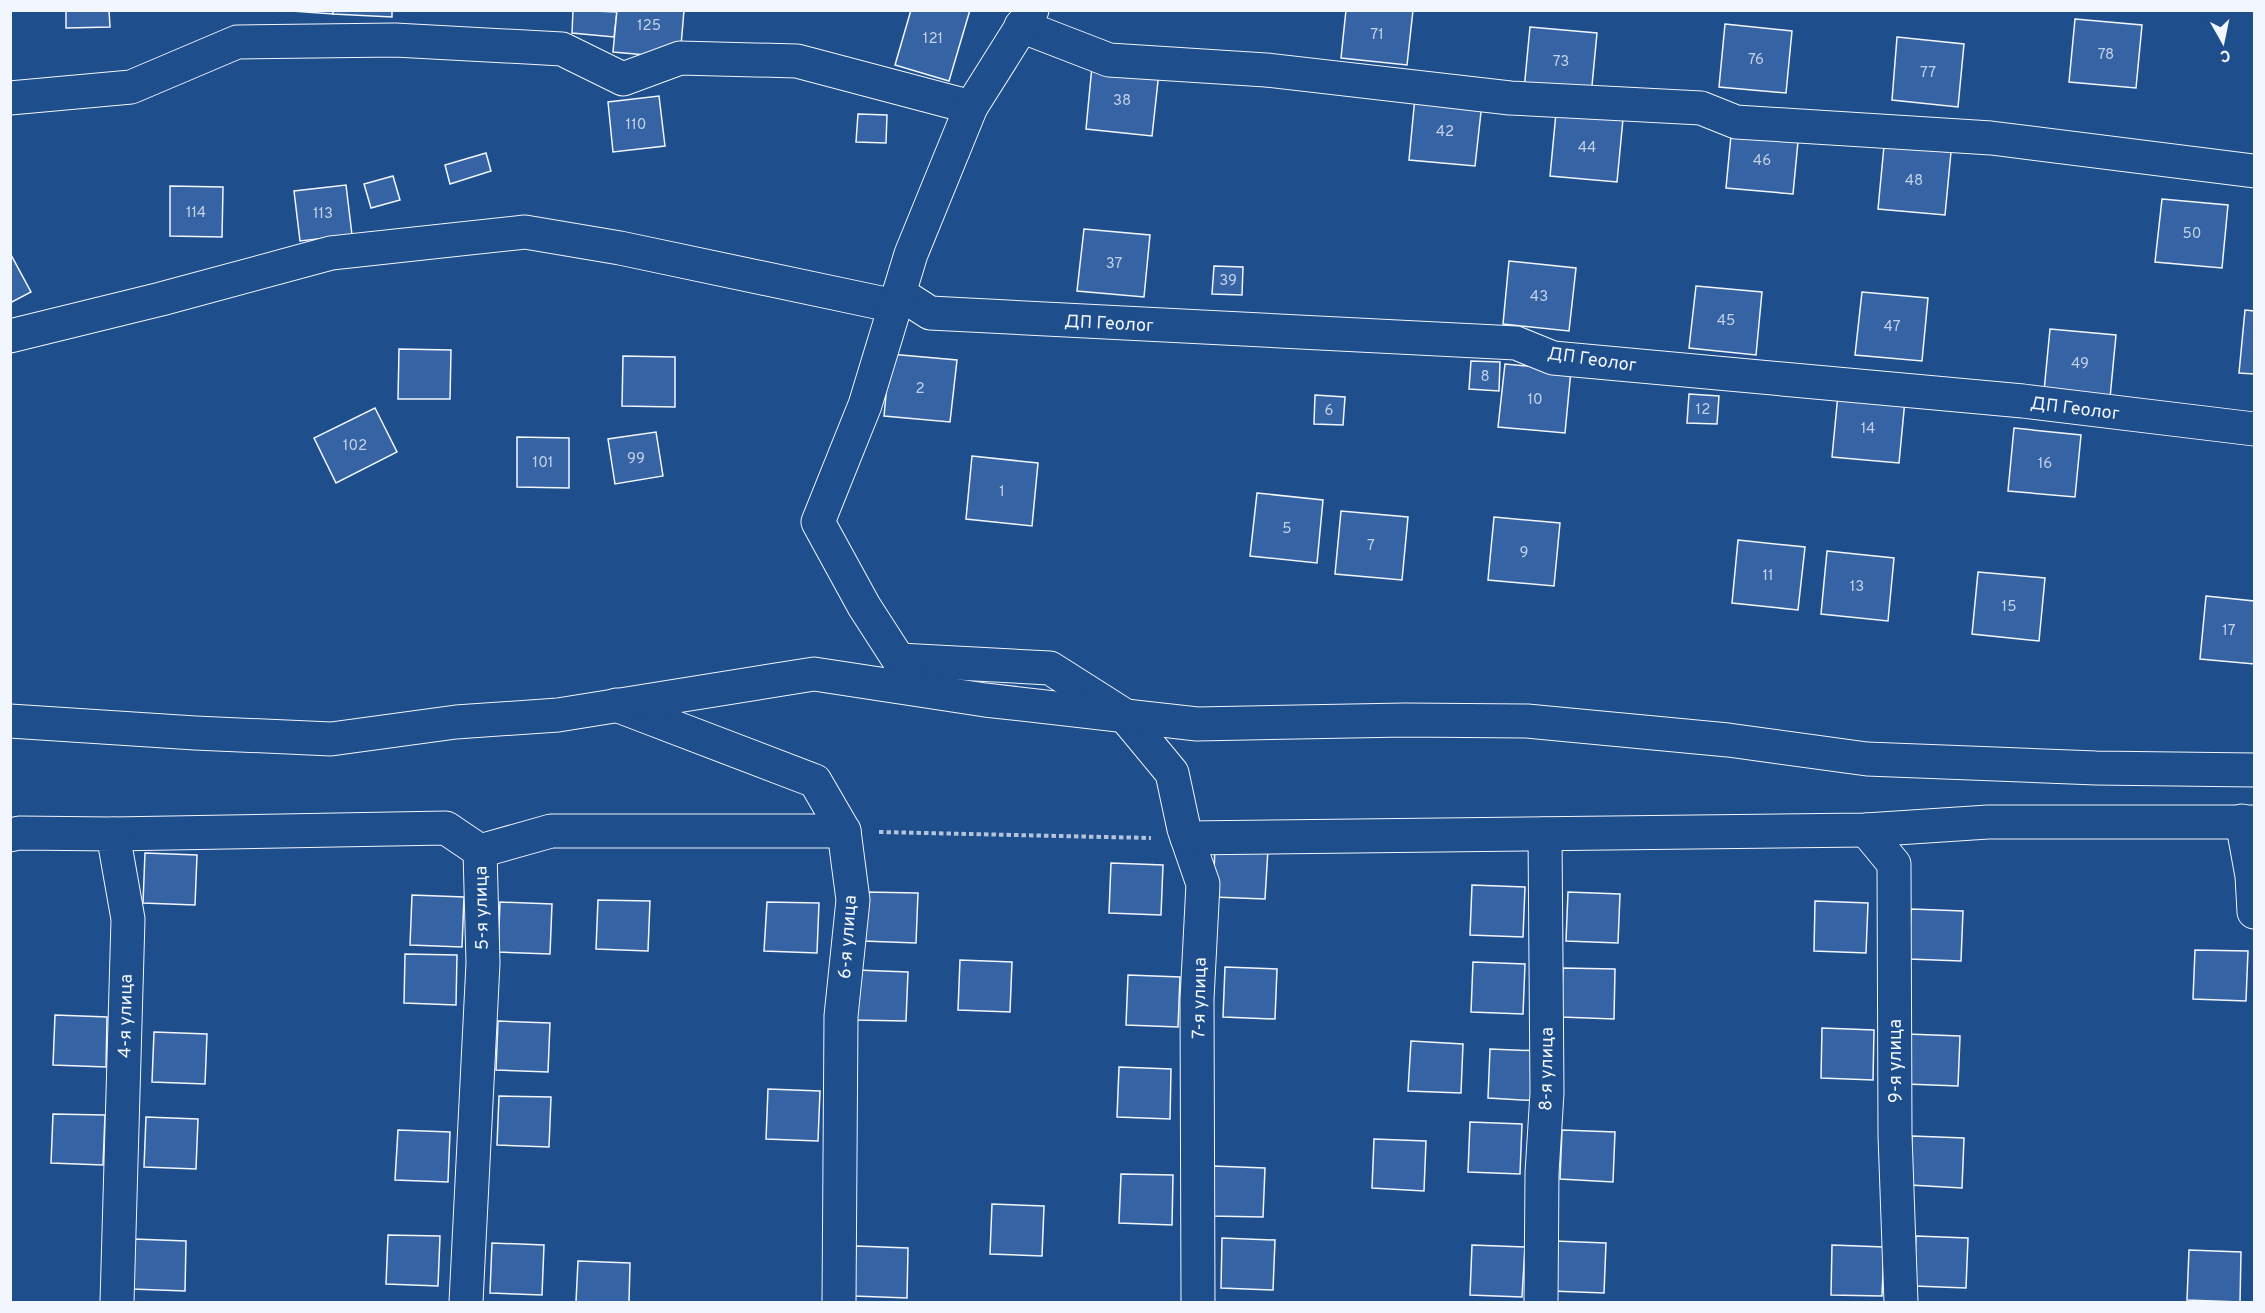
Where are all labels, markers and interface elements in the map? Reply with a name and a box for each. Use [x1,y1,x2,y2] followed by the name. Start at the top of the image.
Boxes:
[2193,12,2253,72] north arrow
[637,17,661,36] house number: 125
[1370,26,1384,45] house number: 71
[923,30,943,49] house number: 121
[2218,44,2232,66] text: С
[2098,46,2114,65] house number: 78
[1748,51,1764,70] house number: 76
[1553,53,1569,72] house number: 73
[1920,64,1936,83] house number: 77
[1113,92,1131,111] house number: 38
[626,116,646,135] house number: 110
[1436,123,1454,142] house number: 42
[1578,139,1596,158] house number: 44
[1753,152,1771,171] house number: 46
[1905,172,1923,191] house number: 48
[186,204,206,223] house number: 114
[313,205,333,224] house number: 113
[2183,225,2201,244] house number: 50
[1106,255,1123,274] house number: 37
[1219,272,1237,291] house number: 39
[1530,288,1548,307] house number: 43
[1064,311,1155,338] street label: ДП Геолог
[1717,312,1735,331] house number: 45
[1884,318,1901,337] house number: 47
[1546,343,1638,378] street label: ДП Геолог
[2071,355,2089,374] house number: 49
[1480,368,1490,387] house number: 8
[915,380,925,399] house number: 2
[1527,391,1543,410] house number: 10
[2029,393,2121,426] street label: ДП Геолог
[1696,401,1710,420] house number: 12
[1325,402,1334,421] house number: 6
[1861,420,1875,439] house number: 14
[343,437,367,456] house number: 102
[627,450,645,469] house number: 99
[533,454,553,473] house number: 101
[2038,455,2052,474] house number: 16
[999,483,1005,502] house number: 1
[1282,520,1292,539] house number: 5
[1367,537,1375,556] house number: 7
[1520,544,1528,563] house number: 9
[1762,567,1774,586] house number: 11
[1850,578,1864,597] house number: 13
[2002,598,2016,617] house number: 15
[2222,622,2236,641] house number: 17
[470,866,495,950] street label: 5-я улица
[834,894,863,980] street label: 6-я улица
[1188,957,1213,1039] street label: 7-я улица
[114,974,139,1058] street label: 4-я улица
[1885,1019,1908,1103] street label: 9-я улица
[1535,1027,1560,1111] street label: 8-я улица

